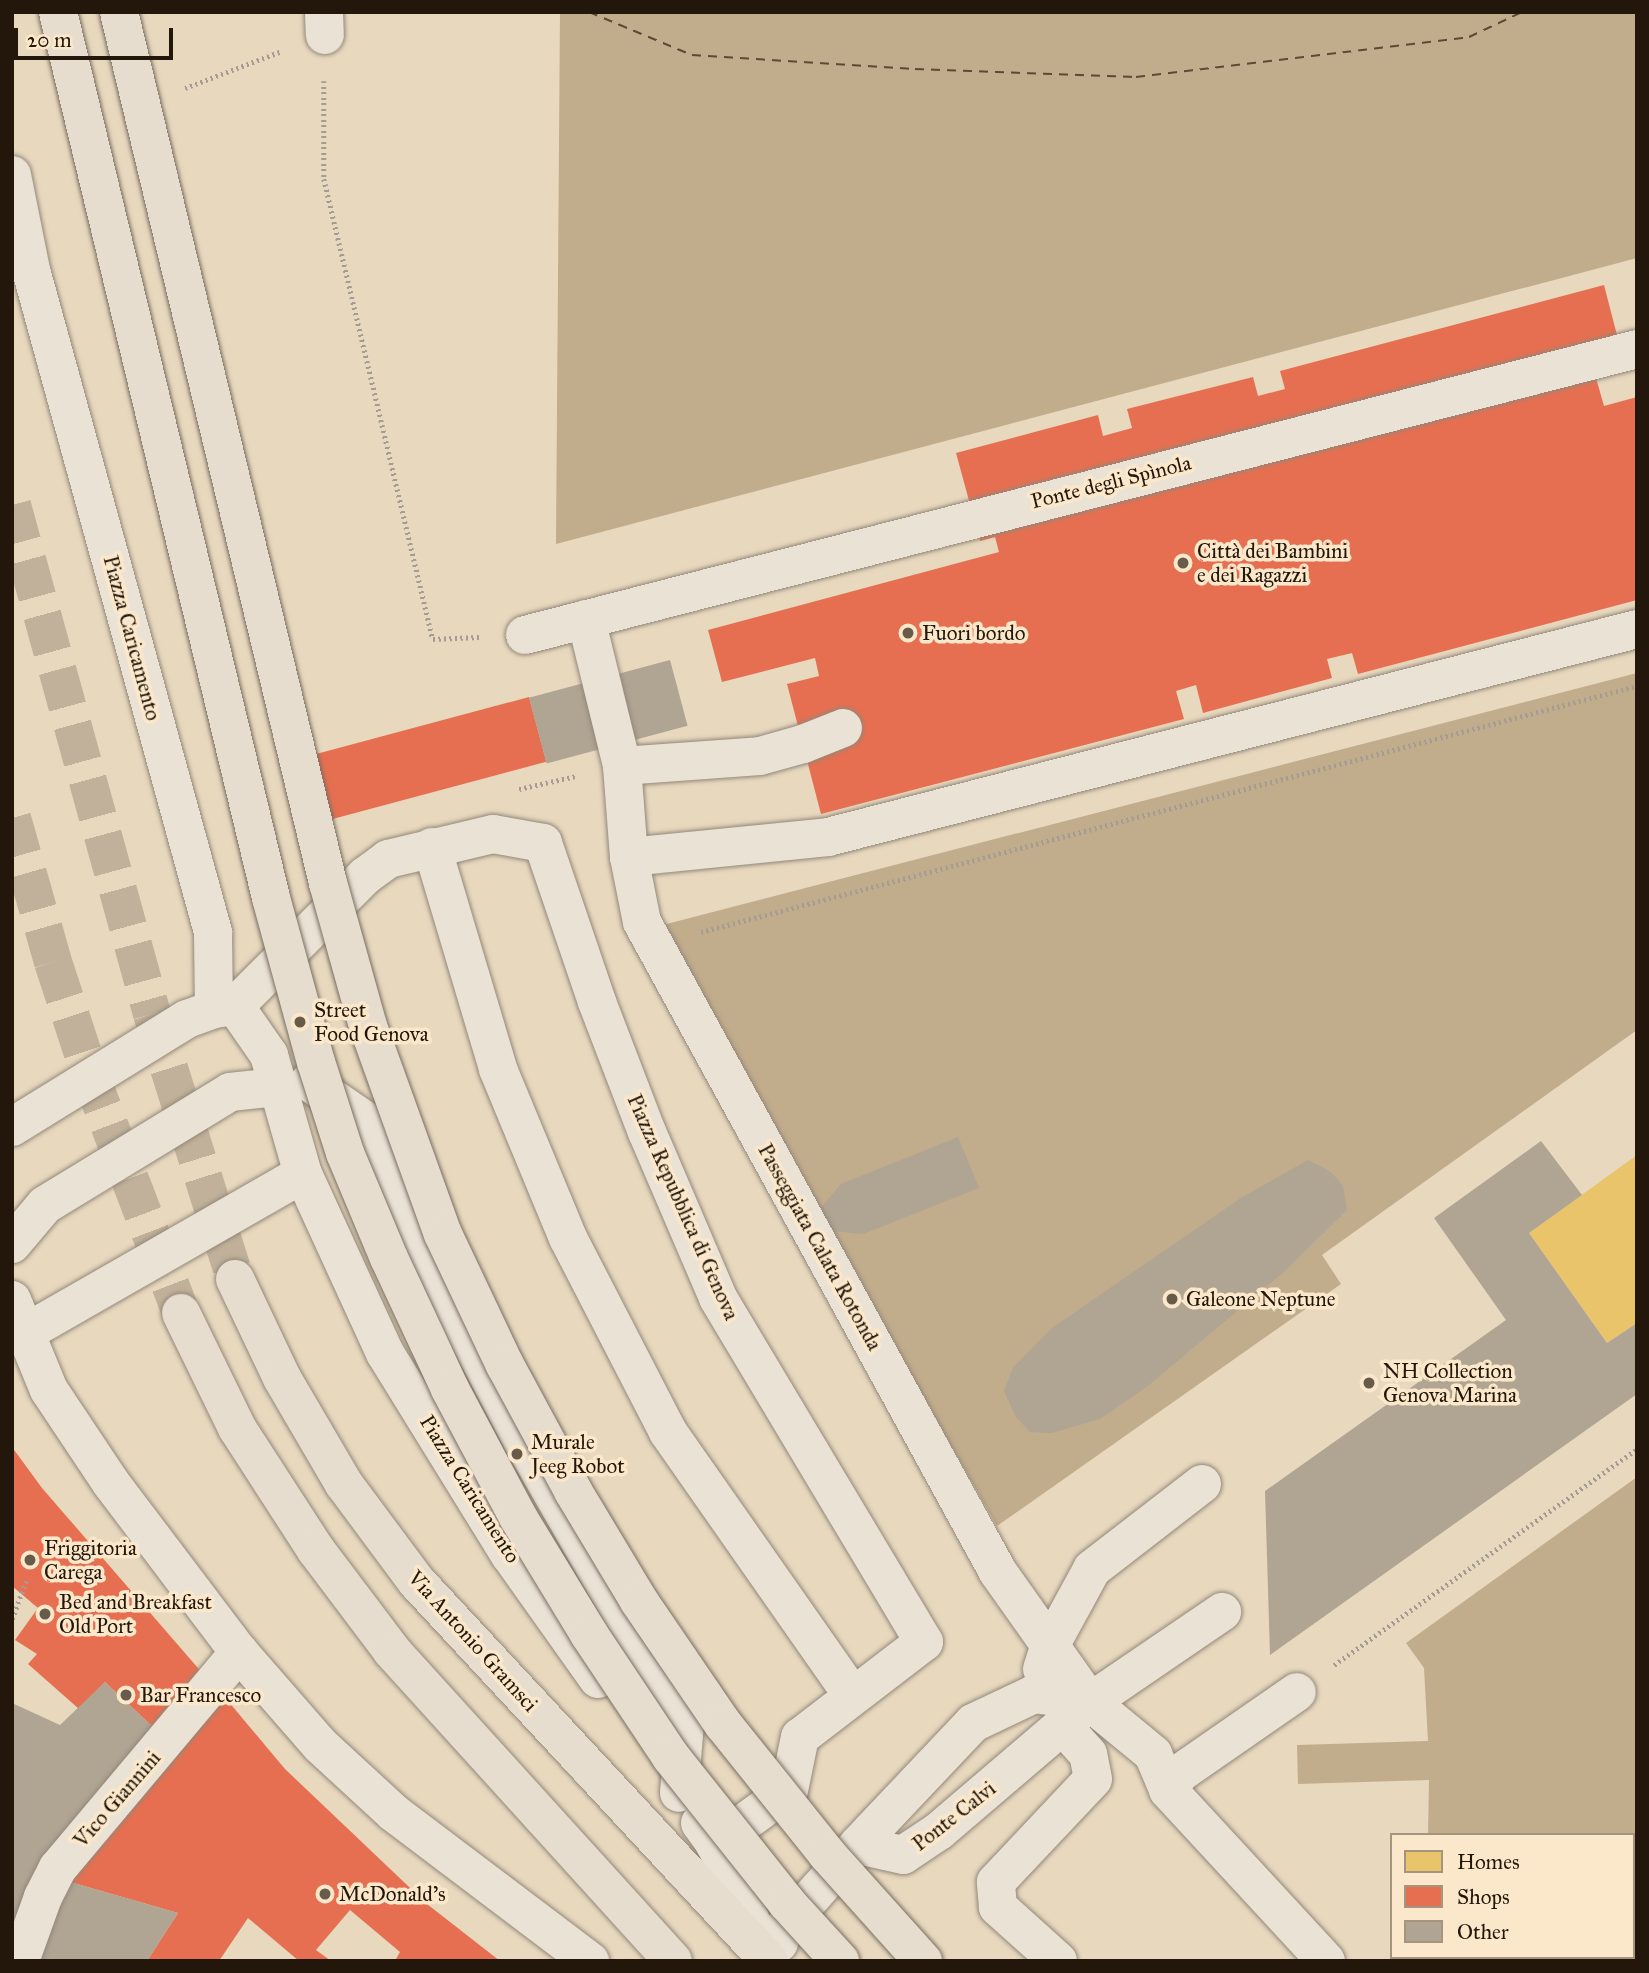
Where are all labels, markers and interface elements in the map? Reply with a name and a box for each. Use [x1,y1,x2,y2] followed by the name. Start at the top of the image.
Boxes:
[18,14,177,58] scale bar
[27,27,72,53] text: 20 m
[1028,450,1194,514] street label: Ponte degli Spìnola
[1197,538,1348,588] place label: Città dei Bambini e dei Ragazzi
[98,553,166,723] street label: Piazza Caricamento
[1175,555,1191,571] marker: Città dei Bambini e dei Ragazzi
[922,620,1025,646] place label: Fuori bordo
[900,625,916,641] marker: Fuori bordo
[314,997,429,1047] place label: Street Food Genova
[292,1014,308,1030] marker: Street Food Genova
[622,1090,744,1324] street label: Piazza Repubblica di Genova
[753,1139,887,1355] street label: Passeggiata Calata Rotonda
[1186,1286,1335,1312] place label: Galeone Neptune
[1164,1291,1180,1307] marker: Galeone Neptune
[1383,1358,1517,1408] place label: NH Collection Genova Marina
[1361,1375,1377,1391] marker: NH Collection Genova Marina
[414,1410,526,1568] street label: Piazza Caricamento
[531,1429,625,1479] place label: Murale Jeeg Robot
[509,1446,525,1462] marker: Murale Jeeg Robot
[44,1535,137,1585] place label: Friggitoria Carega
[22,1552,38,1568] marker: Friggitoria Carega
[403,1565,543,1717] street label: Via Antonio Gramsci
[59,1589,212,1639] place label: Bed and Breakfast Old Port
[37,1606,53,1622] marker: Bed and Breakfast Old Port
[140,1682,261,1708] place label: Bar Francesco
[118,1687,134,1703] marker: Bar Francesco
[68,1745,166,1853] street label: Vico Giannini
[907,1776,1001,1856] street label: Ponte Calvi
[1390,1833,1635,1959] legend
[1457,1849,1520,1875] text: Homes
[339,1881,446,1907] place label: McDonald's
[1457,1884,1510,1910] text: Shops
[317,1886,333,1902] marker: McDonald's
[1457,1919,1509,1945] text: Other

